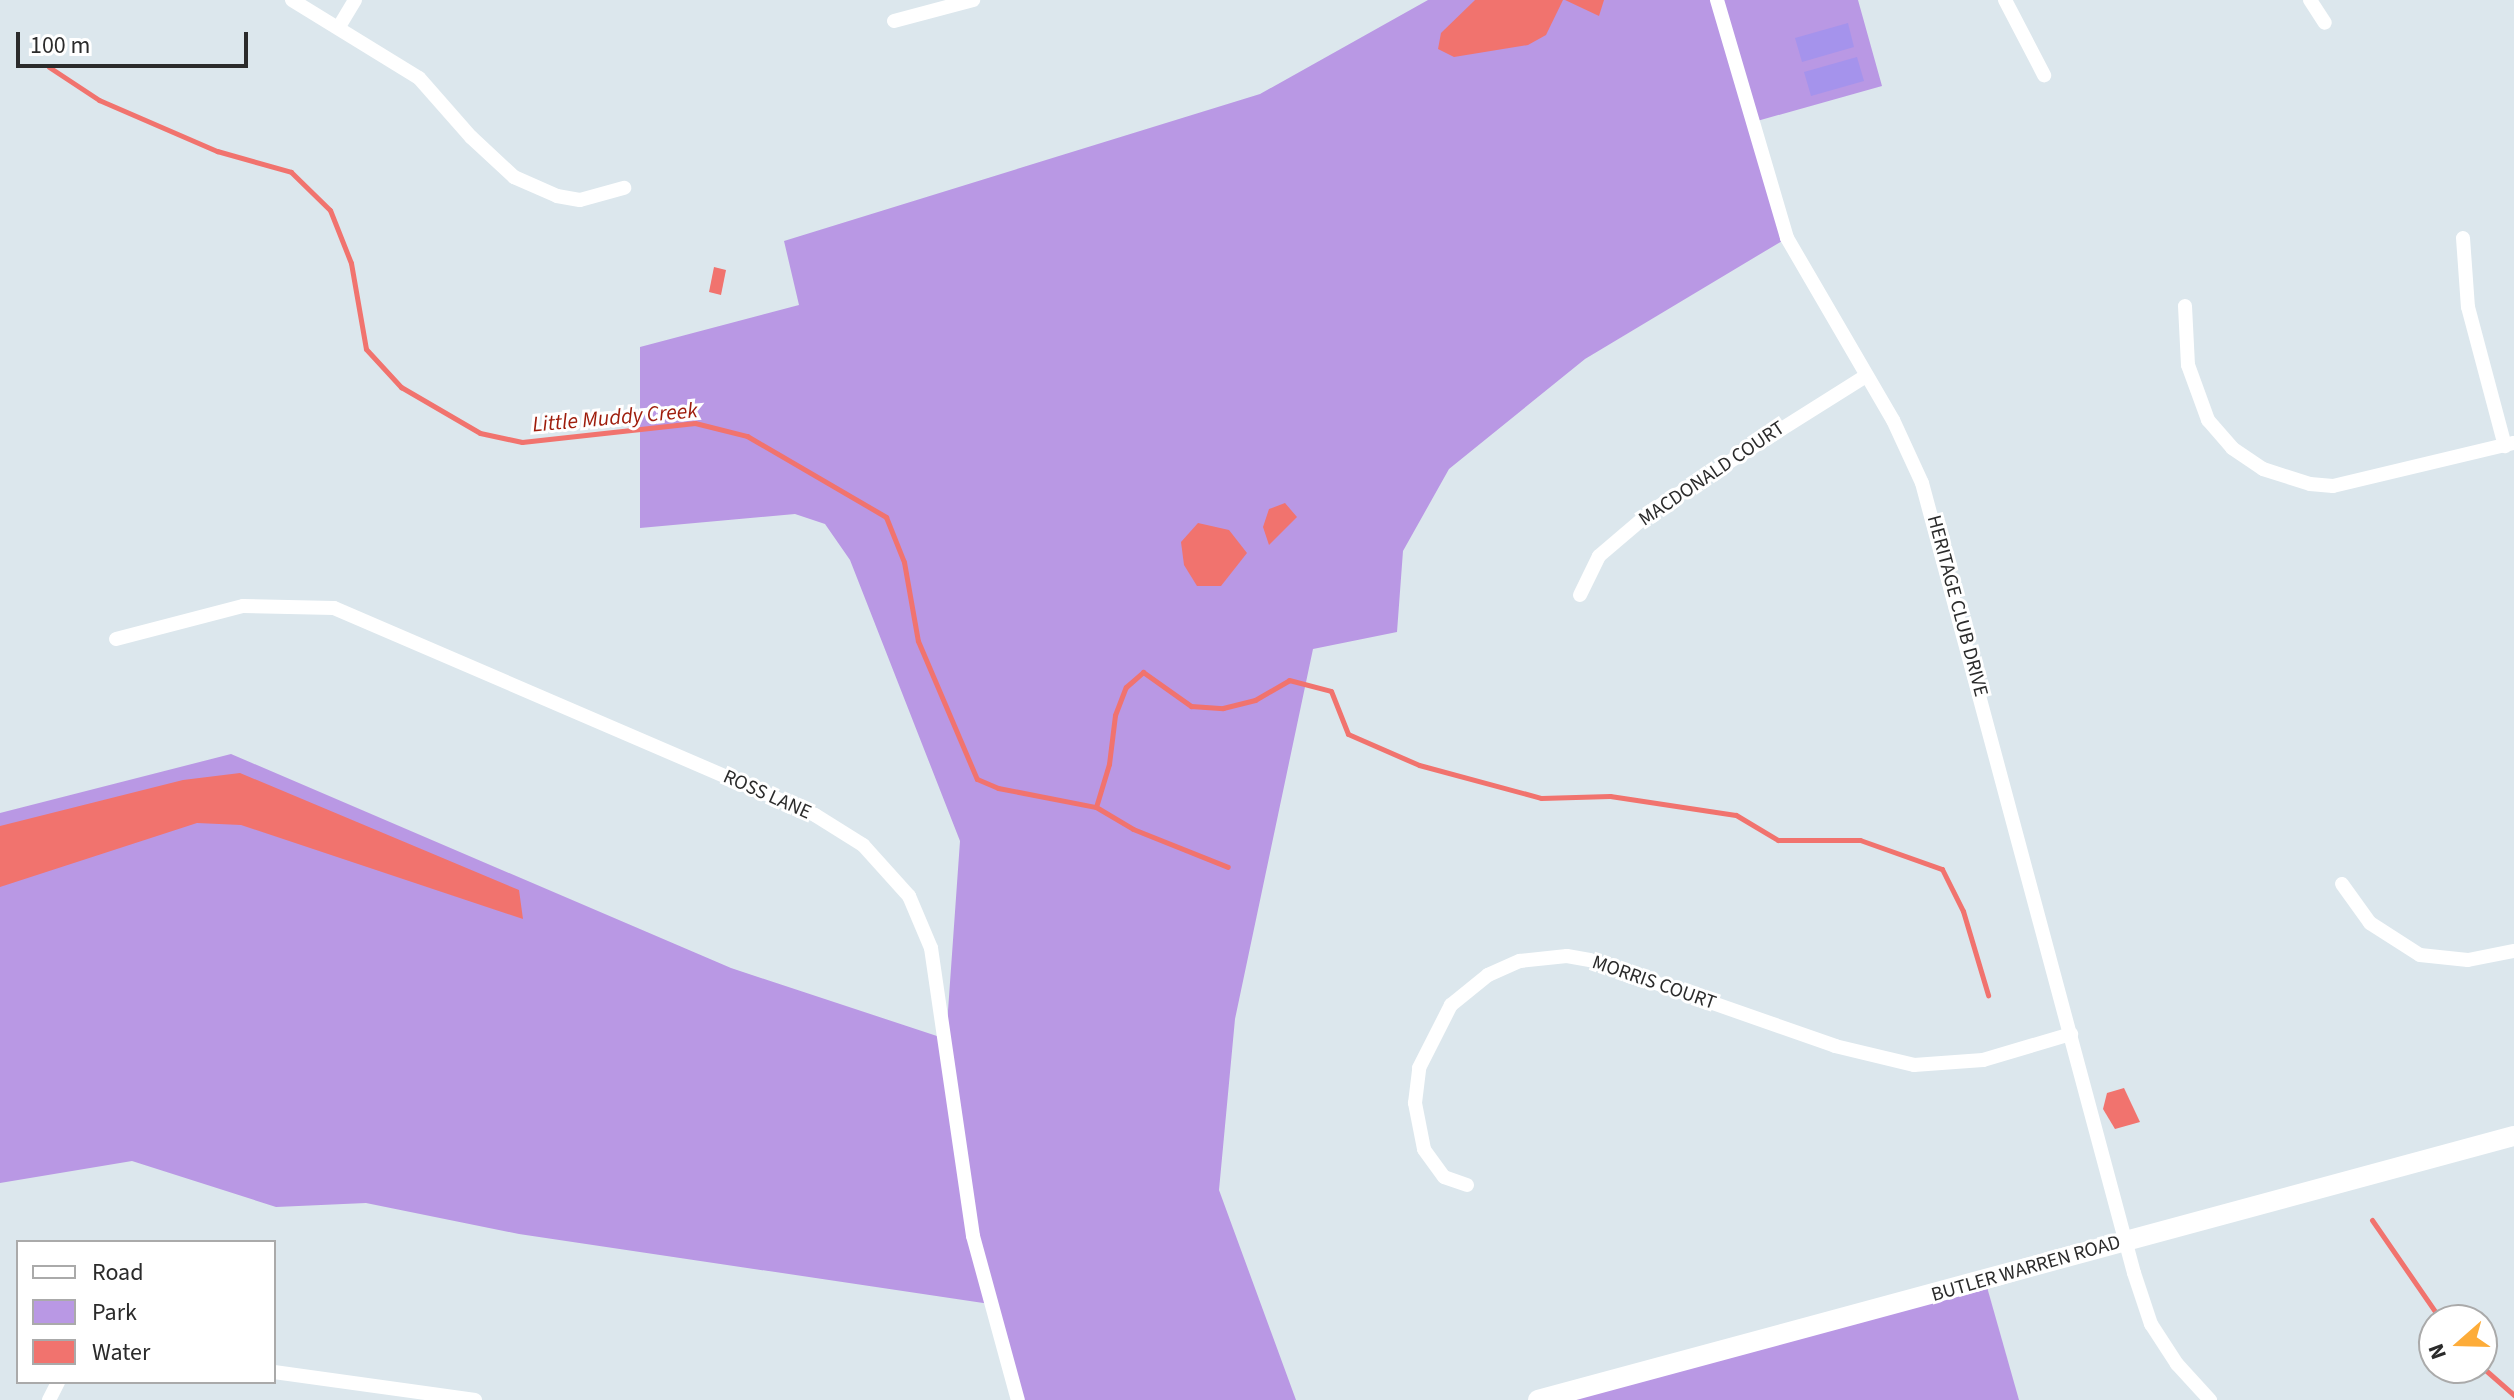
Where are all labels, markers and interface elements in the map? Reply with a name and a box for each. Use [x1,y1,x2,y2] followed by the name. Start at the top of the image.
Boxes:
[20,16,252,66] scale bar
[30,28,90,63] text: 100 m
[531,398,699,438] water label: Little Muddy Creek
[1634,416,1790,532] street label: MACDONALD COURT
[1921,513,1993,699] street label: HERITAGE CLUB DRIVE
[719,765,815,825] street label: ROSS LANE
[1589,951,1719,1015] street label: MORRIS COURT
[1929,1231,2123,1307] street label: BUTLER WARREN ROAD
[16,1240,276,1384] legend
[92,1255,144,1290] text: Road
[92,1295,137,1330] text: Park
[2418,1304,2498,1384] north arrow
[92,1335,150,1370] text: Water
[2420,1339,2455,1364] text: N

